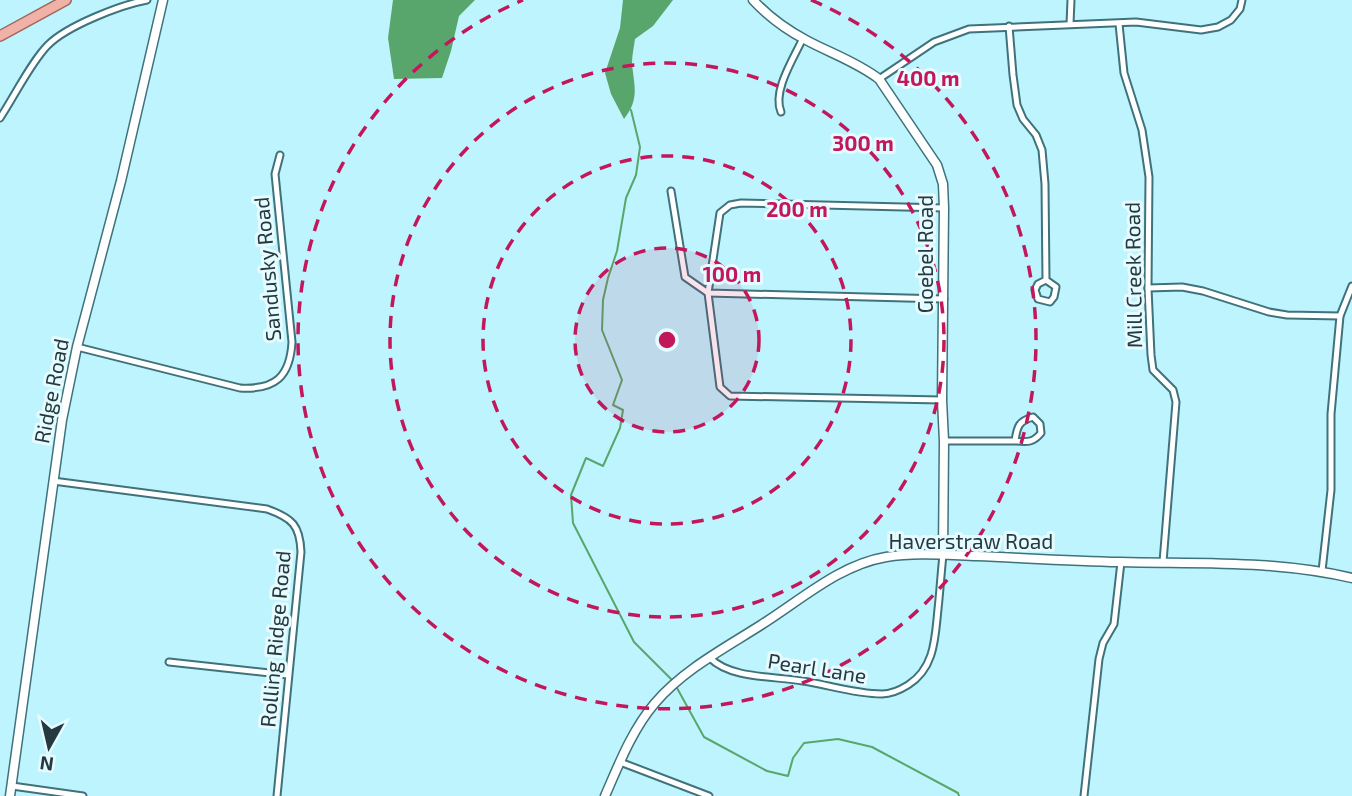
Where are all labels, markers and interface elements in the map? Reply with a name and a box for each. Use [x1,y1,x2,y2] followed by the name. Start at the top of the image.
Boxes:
[897,65,959,90] text: 400 m
[832,130,894,155] text: 300 m
[912,195,937,313] street label: Goebel Road
[248,196,285,342] street label: Sandusky Road
[766,196,828,221] text: 200 m
[1119,202,1146,348] street label: Mill Creek Road
[703,261,761,286] text: 100 m
[655,328,679,352] centre of rings
[28,336,73,445] street label: Ridge Road
[889,528,1053,553] street label: Haverstraw Road
[254,549,295,728] street label: Rolling Ridge Road
[766,647,868,688] street label: Pearl Lane
[14,712,84,782] north arrow
[38,752,55,777] text: N

